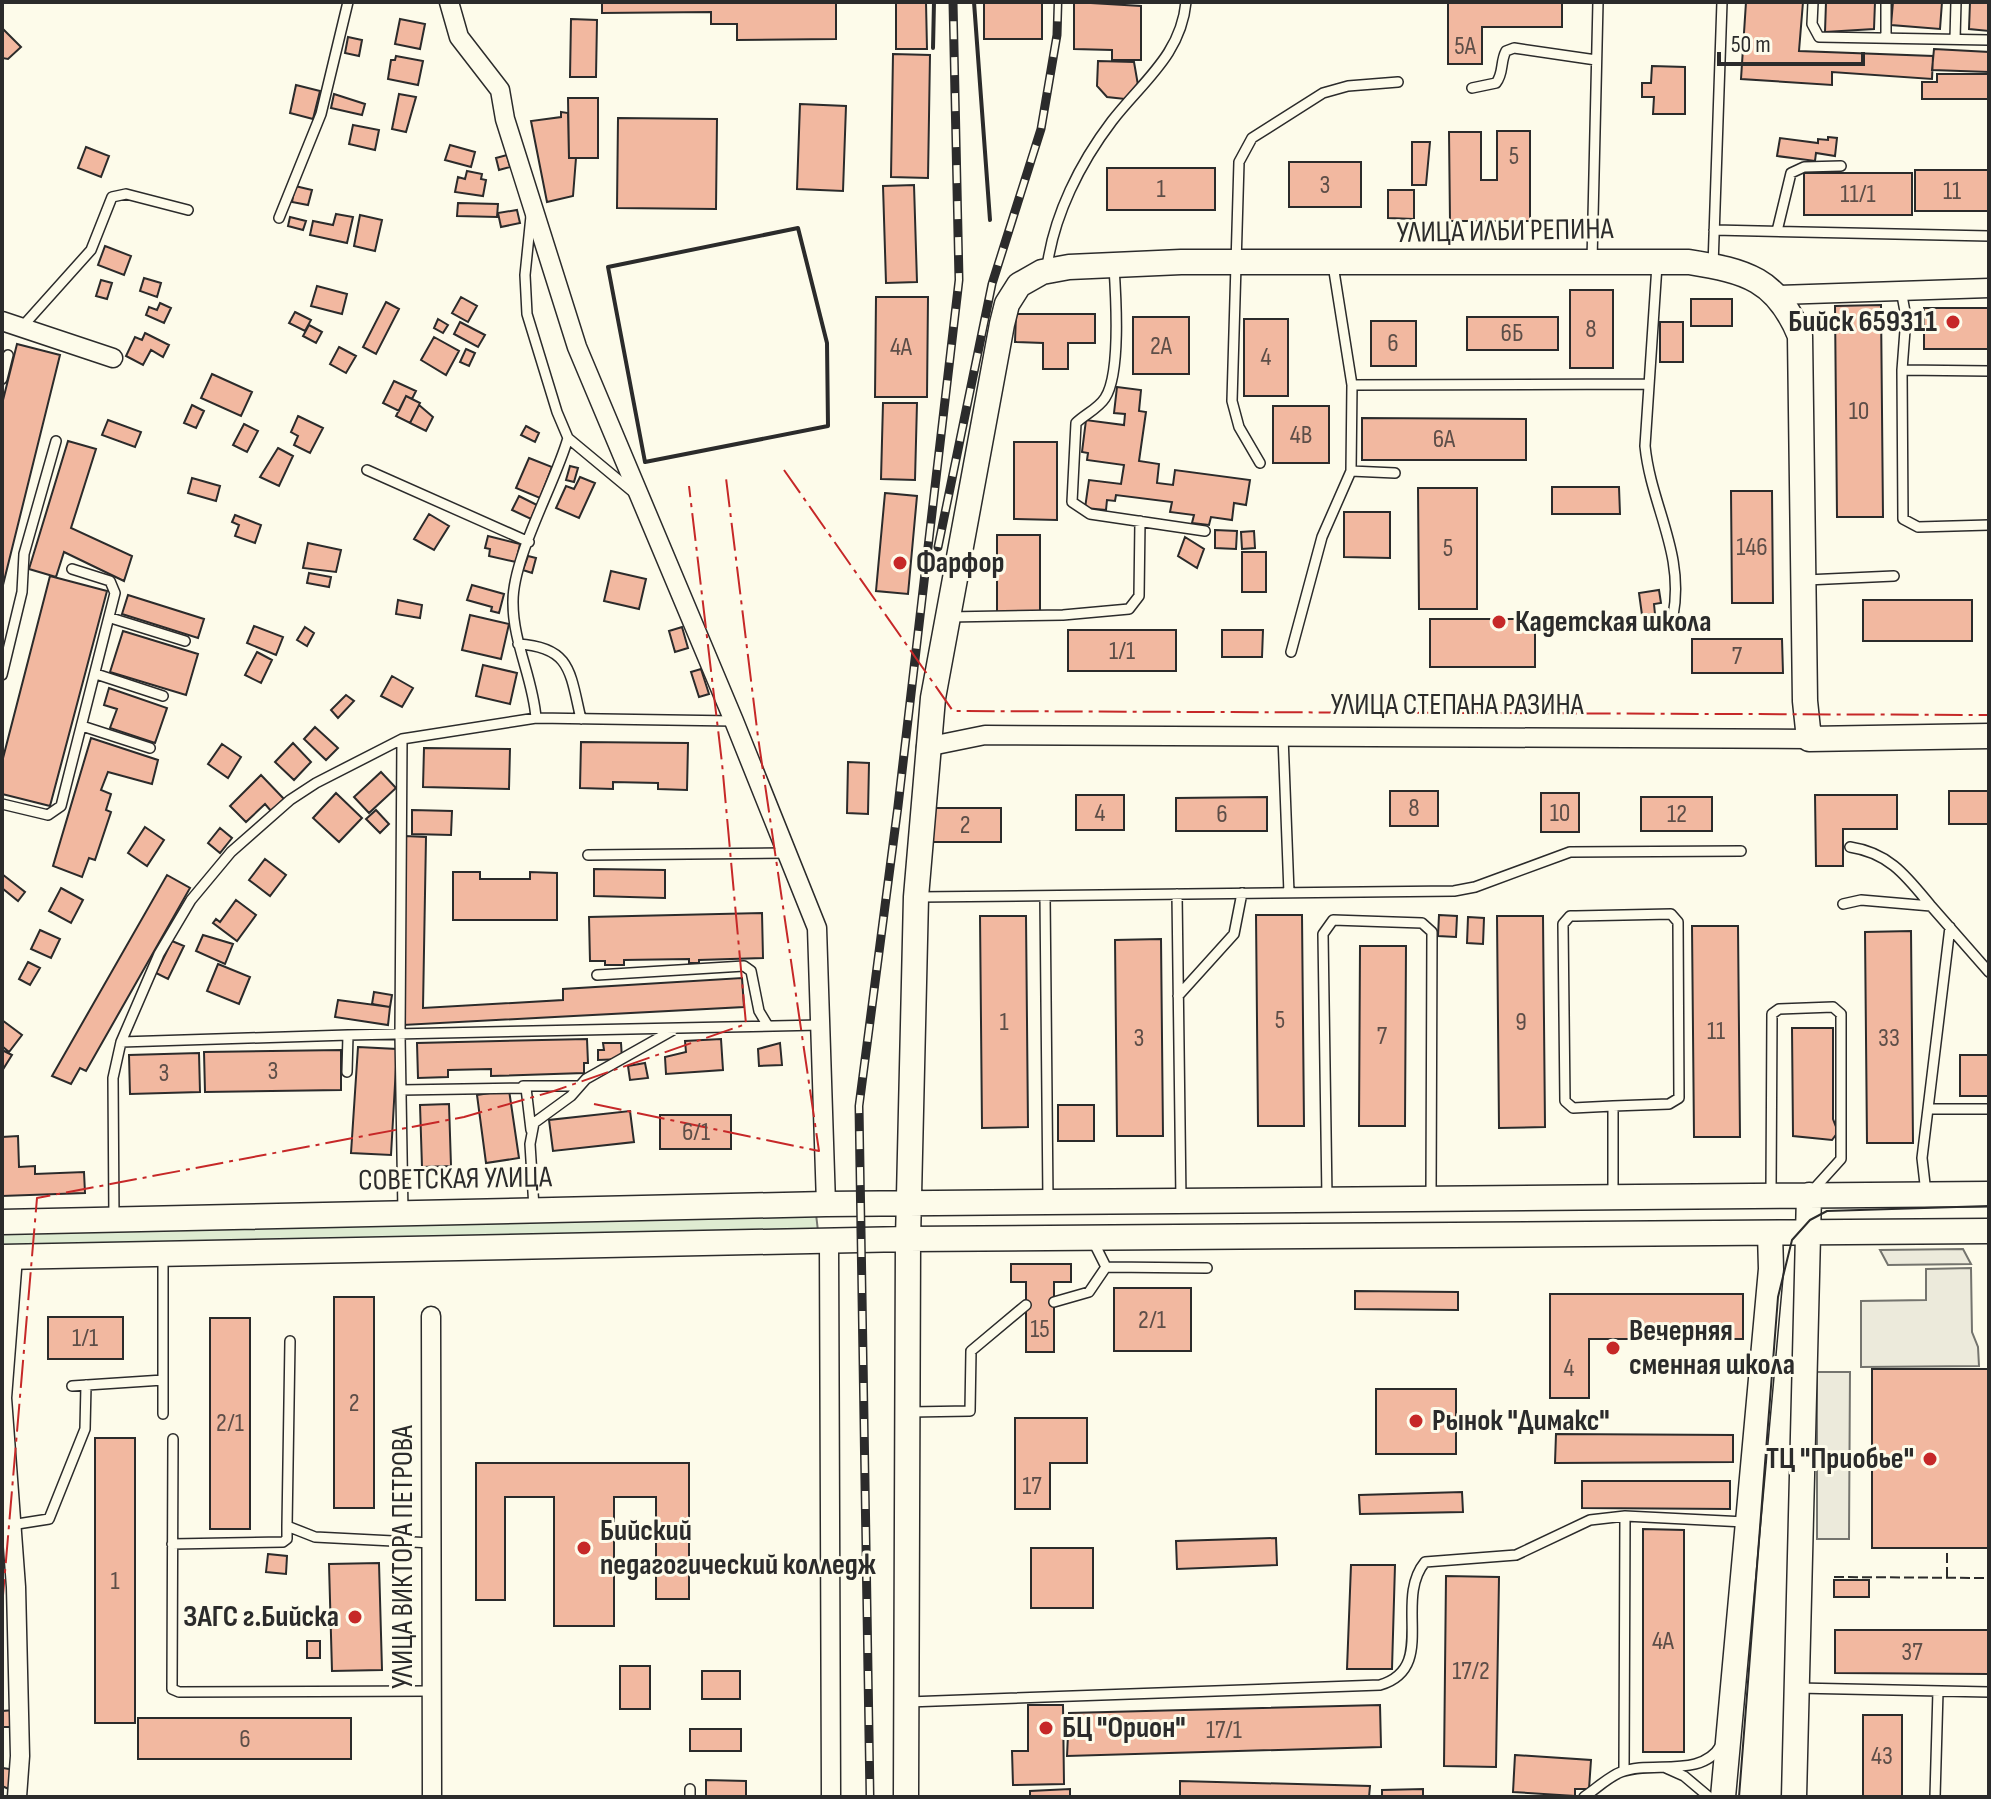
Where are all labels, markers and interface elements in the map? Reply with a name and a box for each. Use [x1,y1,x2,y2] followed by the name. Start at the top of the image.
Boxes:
[1719,16,1863,66] scale bar
[1731,30,1771,59] text: 50 m
[1454,31,1477,62] house number: 5А
[1509,141,1519,172] house number: 5
[1320,170,1330,201] house number: 3
[1156,174,1166,205] house number: 1
[1943,176,1961,207] house number: 11
[1840,179,1876,210] house number: 11/1
[1396,211,1614,251] street label: УЛИЦА ИЛЬИ РЕПИНА
[1788,304,1937,340] place label: Бийск 659311
[1944,313,1962,331] marker: Бийск 659311
[1585,314,1597,345] house number: 8
[1501,318,1523,349] house number: 6Б
[1387,328,1399,359] house number: 6
[1150,331,1173,362] house number: 2А
[890,332,913,363] house number: 4А
[1261,342,1272,373] house number: 4
[1849,396,1869,427] house number: 10
[1290,420,1312,451] house number: 4В
[1433,424,1456,455] house number: 6А
[1736,532,1768,563] house number: 146
[1443,533,1453,564] house number: 5
[916,545,1005,581] place label: Фарфор
[891,554,909,572] marker: Фарфор
[1515,604,1712,640] place label: Кадетская школа
[1490,613,1508,631] marker: Кадетская школа
[1109,636,1135,667] house number: 1/1
[1732,641,1743,672] house number: 7
[1330,687,1584,723] street label: УЛИЦА СТЕПАНА РАЗИНА
[1408,793,1420,824] house number: 8
[1095,798,1106,829] house number: 4
[1550,798,1570,829] house number: 10
[1216,799,1228,830] house number: 6
[1667,799,1687,830] house number: 12
[960,810,970,841] house number: 2
[1275,1005,1285,1036] house number: 5
[999,1007,1009,1038] house number: 1
[1515,1007,1527,1038] house number: 9
[1707,1016,1725,1047] house number: 11
[1377,1021,1388,1052] house number: 7
[1134,1023,1144,1054] house number: 3
[1878,1023,1900,1054] house number: 33
[268,1056,278,1087] house number: 3
[159,1058,169,1089] house number: 3
[682,1117,710,1148] house number: 6/1
[358,1159,552,1199] street label: СОВЕТСКАЯ УЛИЦА
[1138,1305,1166,1336] house number: 2/1
[1629,1313,1795,1383] place label: Вечерняя сменная школа
[1030,1314,1050,1345] house number: 15
[72,1323,98,1354] house number: 1/1
[1604,1339,1622,1357] marker: Вечерняя сменная школа
[1564,1353,1575,1384] house number: 4
[349,1388,359,1419] house number: 2
[1432,1403,1610,1439] place label: Рынок "Димакс"
[216,1408,244,1439] house number: 2/1
[1407,1412,1425,1430] marker: Рынок "Димакс"
[385,1425,421,1689] street label: УЛИЦА ВИКТОРА ПЕТРОВА
[1766,1441,1914,1477] place label: ТЦ "Приобье"
[1921,1450,1939,1468] marker: ТЦ "Приобье"
[1022,1471,1042,1502] house number: 17
[600,1513,877,1583] place label: Бийский педагогический колледж
[575,1539,593,1557] marker: Бийский педагогический колледж
[110,1566,120,1597] house number: 1
[183,1599,339,1635] place label: ЗАГС г.Бийска
[346,1608,364,1626] marker: ЗАГС г.Бийска
[1652,1626,1675,1657] house number: 4А
[1901,1637,1923,1668] house number: 37
[1452,1656,1490,1687] house number: 17/2
[1062,1710,1186,1746] place label: БЦ "Орион"
[1206,1715,1242,1746] house number: 17/1
[1037,1719,1055,1737] marker: БЦ "Орион"
[239,1724,251,1755] house number: 6
[1871,1741,1893,1772] house number: 43

